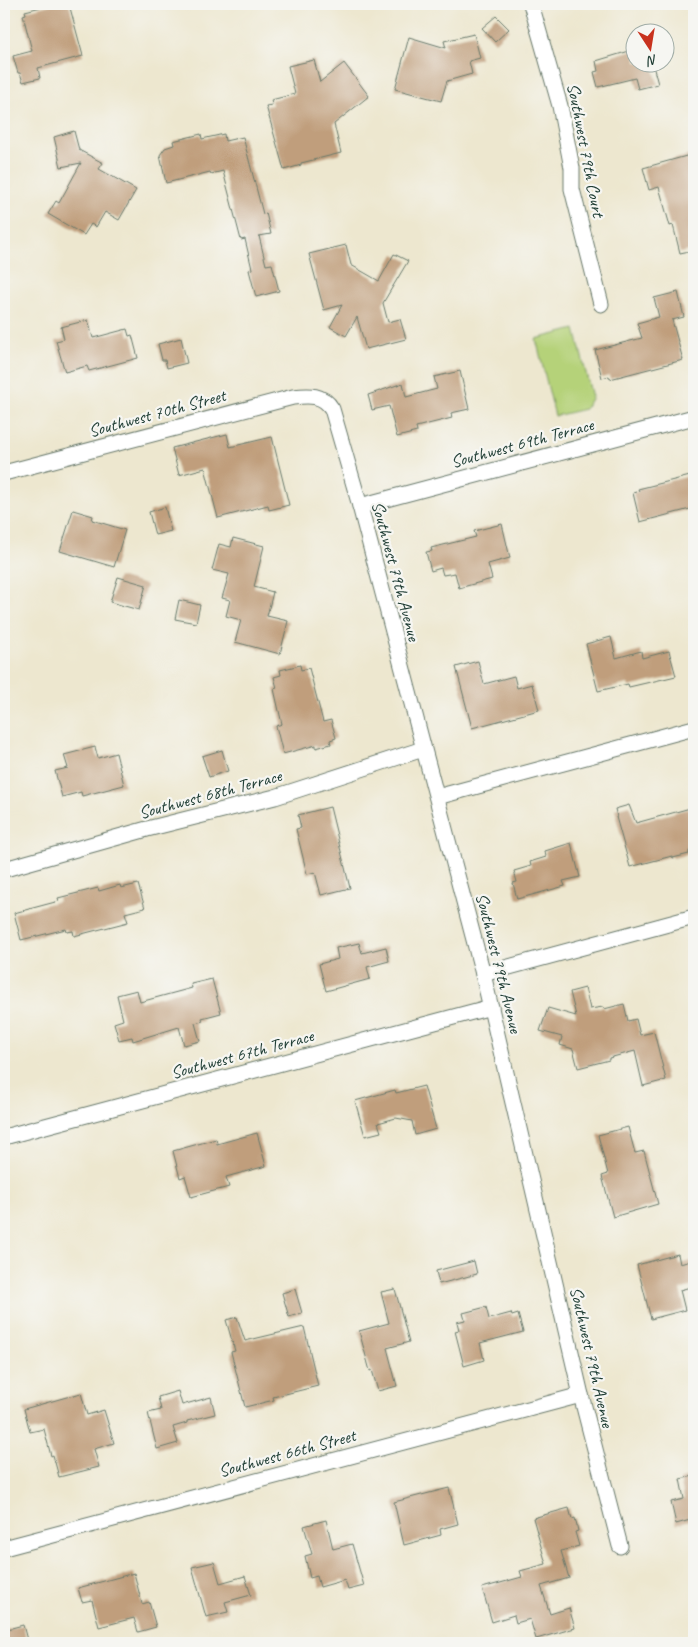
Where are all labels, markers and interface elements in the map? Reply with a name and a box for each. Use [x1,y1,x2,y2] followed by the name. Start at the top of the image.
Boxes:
[626,22,676,72] north arrow
[644,51,659,70] text: N
[562,81,610,221] street label: Southwest 79th Court
[86,384,230,442] street label: Southwest 70th Street
[448,413,597,473] street label: Southwest 69th Terrace
[367,499,425,644] street label: Southwest 79th Avenue
[136,764,285,824] street label: Southwest 68th Terrace
[471,891,527,1036] street label: Southwest 79th Avenue
[168,1024,317,1084] street label: Southwest 67th Terrace
[565,1285,619,1430] street label: Southwest 79th Avenue
[216,1424,360,1482] street label: Southwest 66th Street

